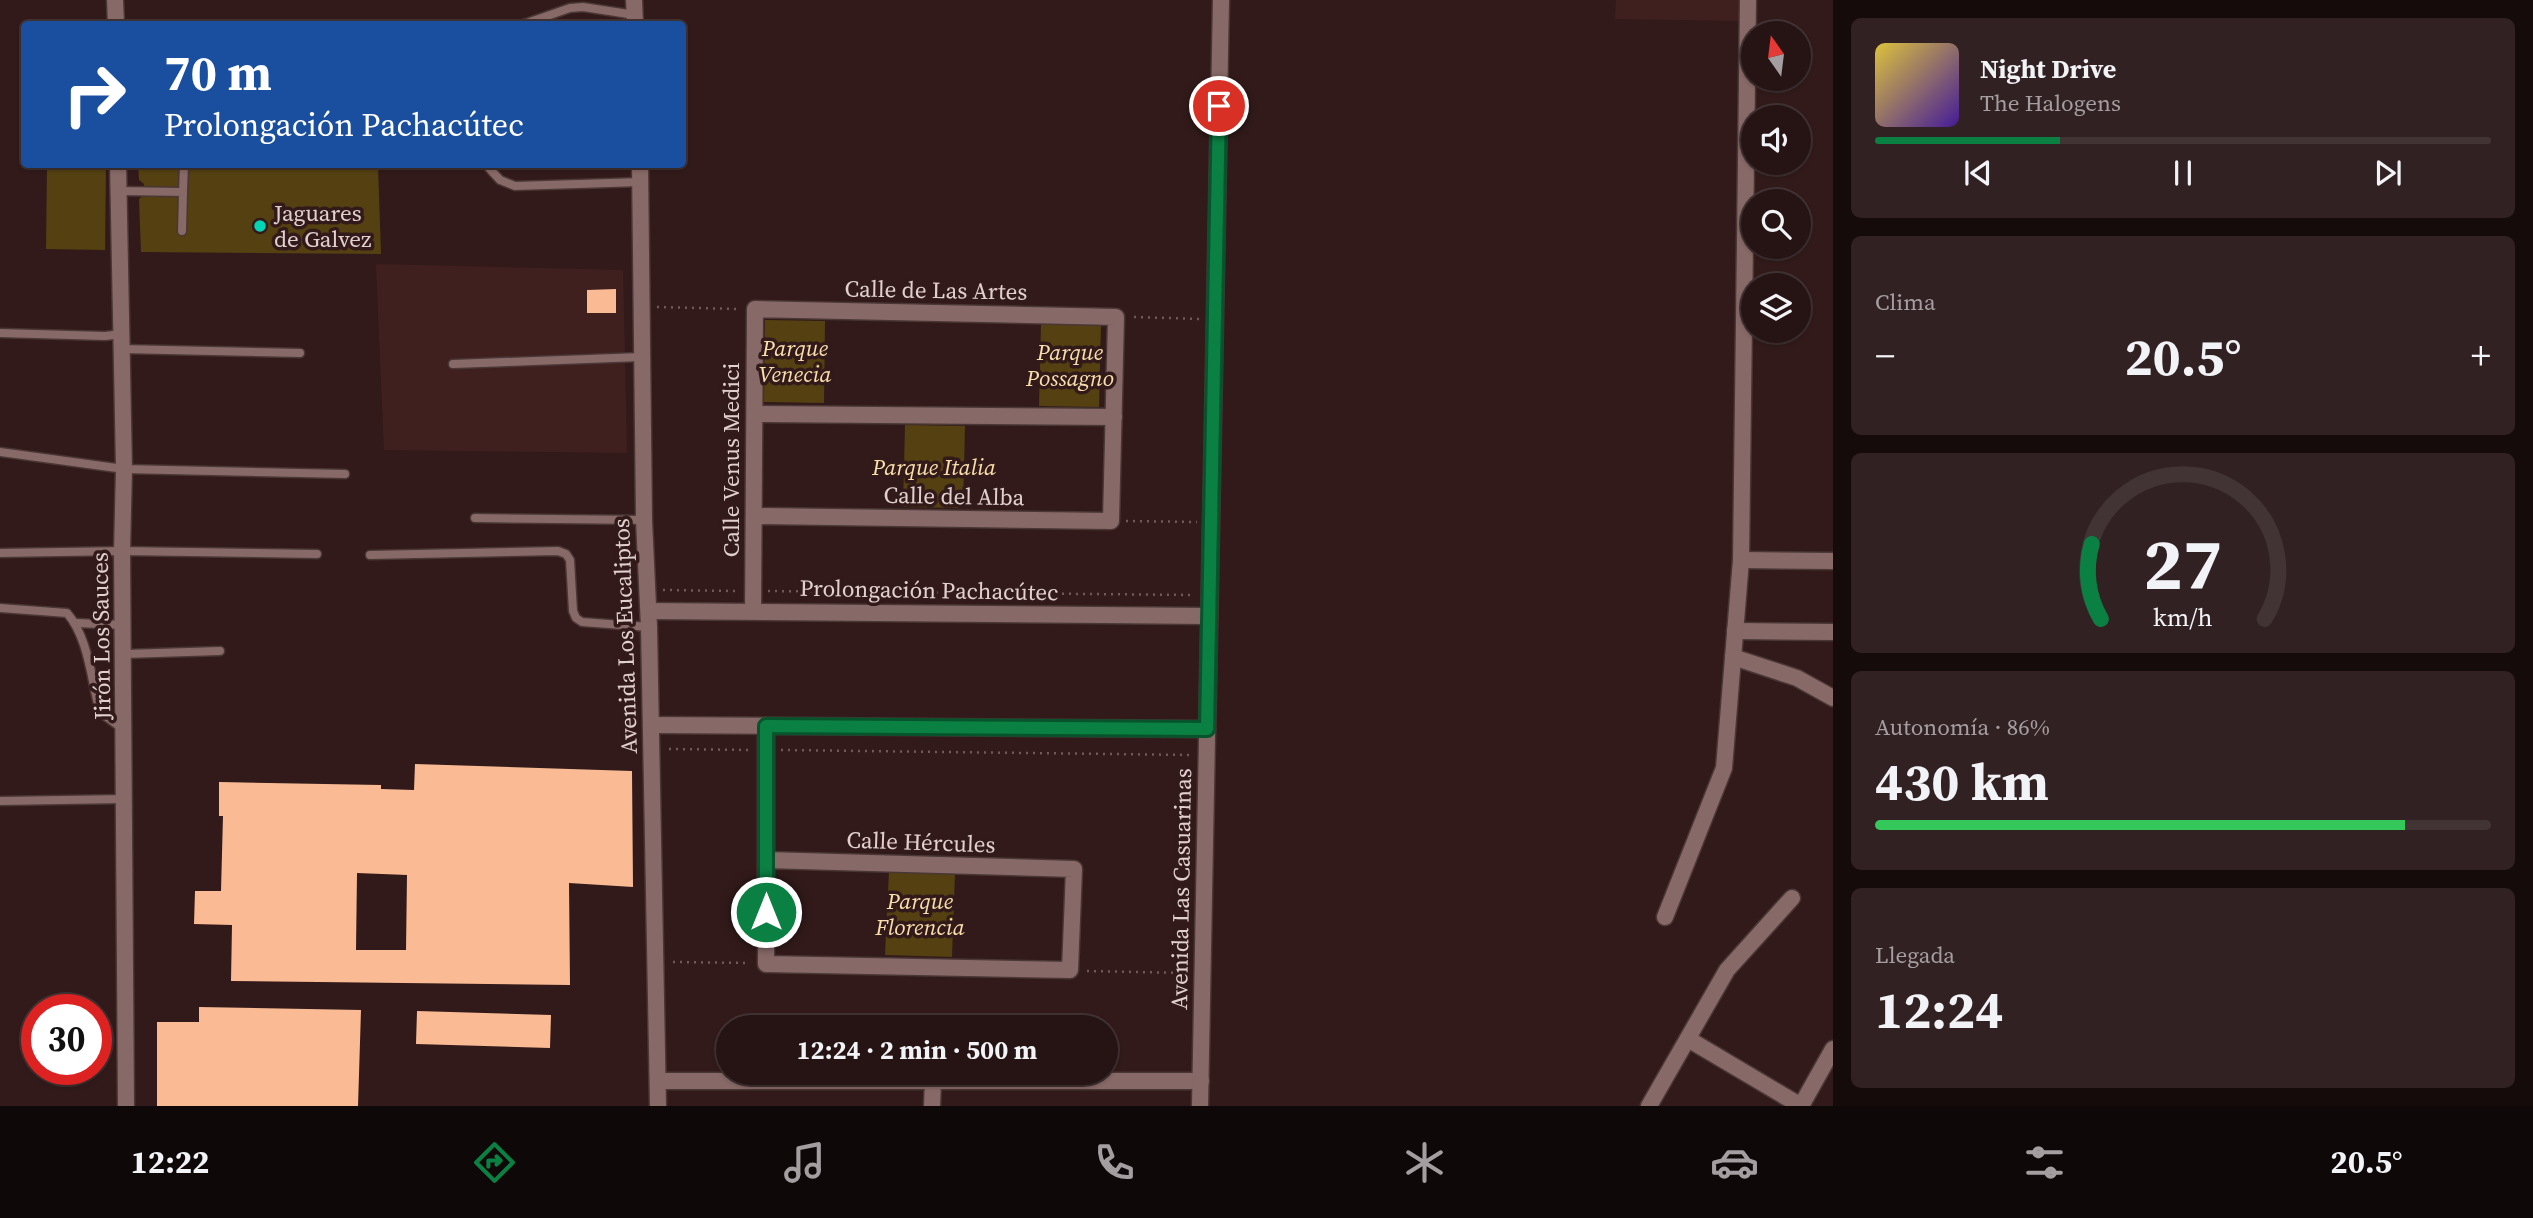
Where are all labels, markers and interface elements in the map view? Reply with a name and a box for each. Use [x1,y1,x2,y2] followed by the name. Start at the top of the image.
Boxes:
[1741,21,1811,91] north arrow
[1741,21,1811,343] map controls
[164,39,272,106] text: 70 m
[49,49,140,140] icon: right
[1980,51,2116,87] text: Night Drive
[1189,76,1249,136] pin
[1200,87,1238,125] icon: arrive
[1980,87,2121,119] text: The Halogens
[164,103,524,147] text: Prolongación Pachacútec
[1741,105,1811,175] button: sound
[1959,154,1997,192] icon: previous
[2164,154,2202,192] icon: pause
[2369,154,2407,192] icon: next
[1741,189,1811,259] button: search
[273,197,372,255] place label: Jaguares de Galvez
[252,218,268,234] marker: Jaguares de Galvez
[844,272,1028,308] street label: Calle de Las Artes
[1741,273,1811,343] button: layers
[1875,286,1936,318] text: Clima
[2124,321,2242,392] text: 20.5°
[1875,330,1895,382] text: −
[2471,330,2491,382] text: +
[758,332,832,390] park label: Parque Venecia
[1025,336,1114,394] park label: Parque Possagno
[715,363,747,557] street label: Calle Venus Medici
[871,451,996,483] park label: Parque Italia
[883,479,1025,513] street label: Calle del Alba
[2144,514,2222,613] text: 27
[605,518,645,754] street label: Avenida Los Eucaliptos
[84,552,118,721] street label: Jirón Los Sauces
[799,572,1059,608] street label: Prolongación Pachacútec
[2153,600,2213,634] text: km/h
[1875,711,2050,743] text: Autonomía · 86%
[1875,746,2049,817] text: 430 km
[1163,768,1199,1010] street label: Avenida Las Casuarinas
[846,823,996,861] street label: Calle Hércules
[729,875,803,949] position arrow
[874,885,965,943] park label: Parque Florencia
[1875,939,1955,971] text: Llegada
[1875,974,2003,1045] text: 12:24
[21,994,112,1085] speed limit sign: 30
[797,1032,1037,1068] text: 12:24 · 2 min · 500 m
[470,1138,519,1187] icon: directions
[780,1138,829,1187] icon: music
[1090,1138,1139,1187] icon: phone
[1400,1138,1449,1187] icon: climate
[1710,1138,1759,1187] icon: car
[2020,1138,2069,1187] icon: filters
[130,1140,209,1184] text: 12:22
[2330,1140,2403,1184] text: 20.5°

